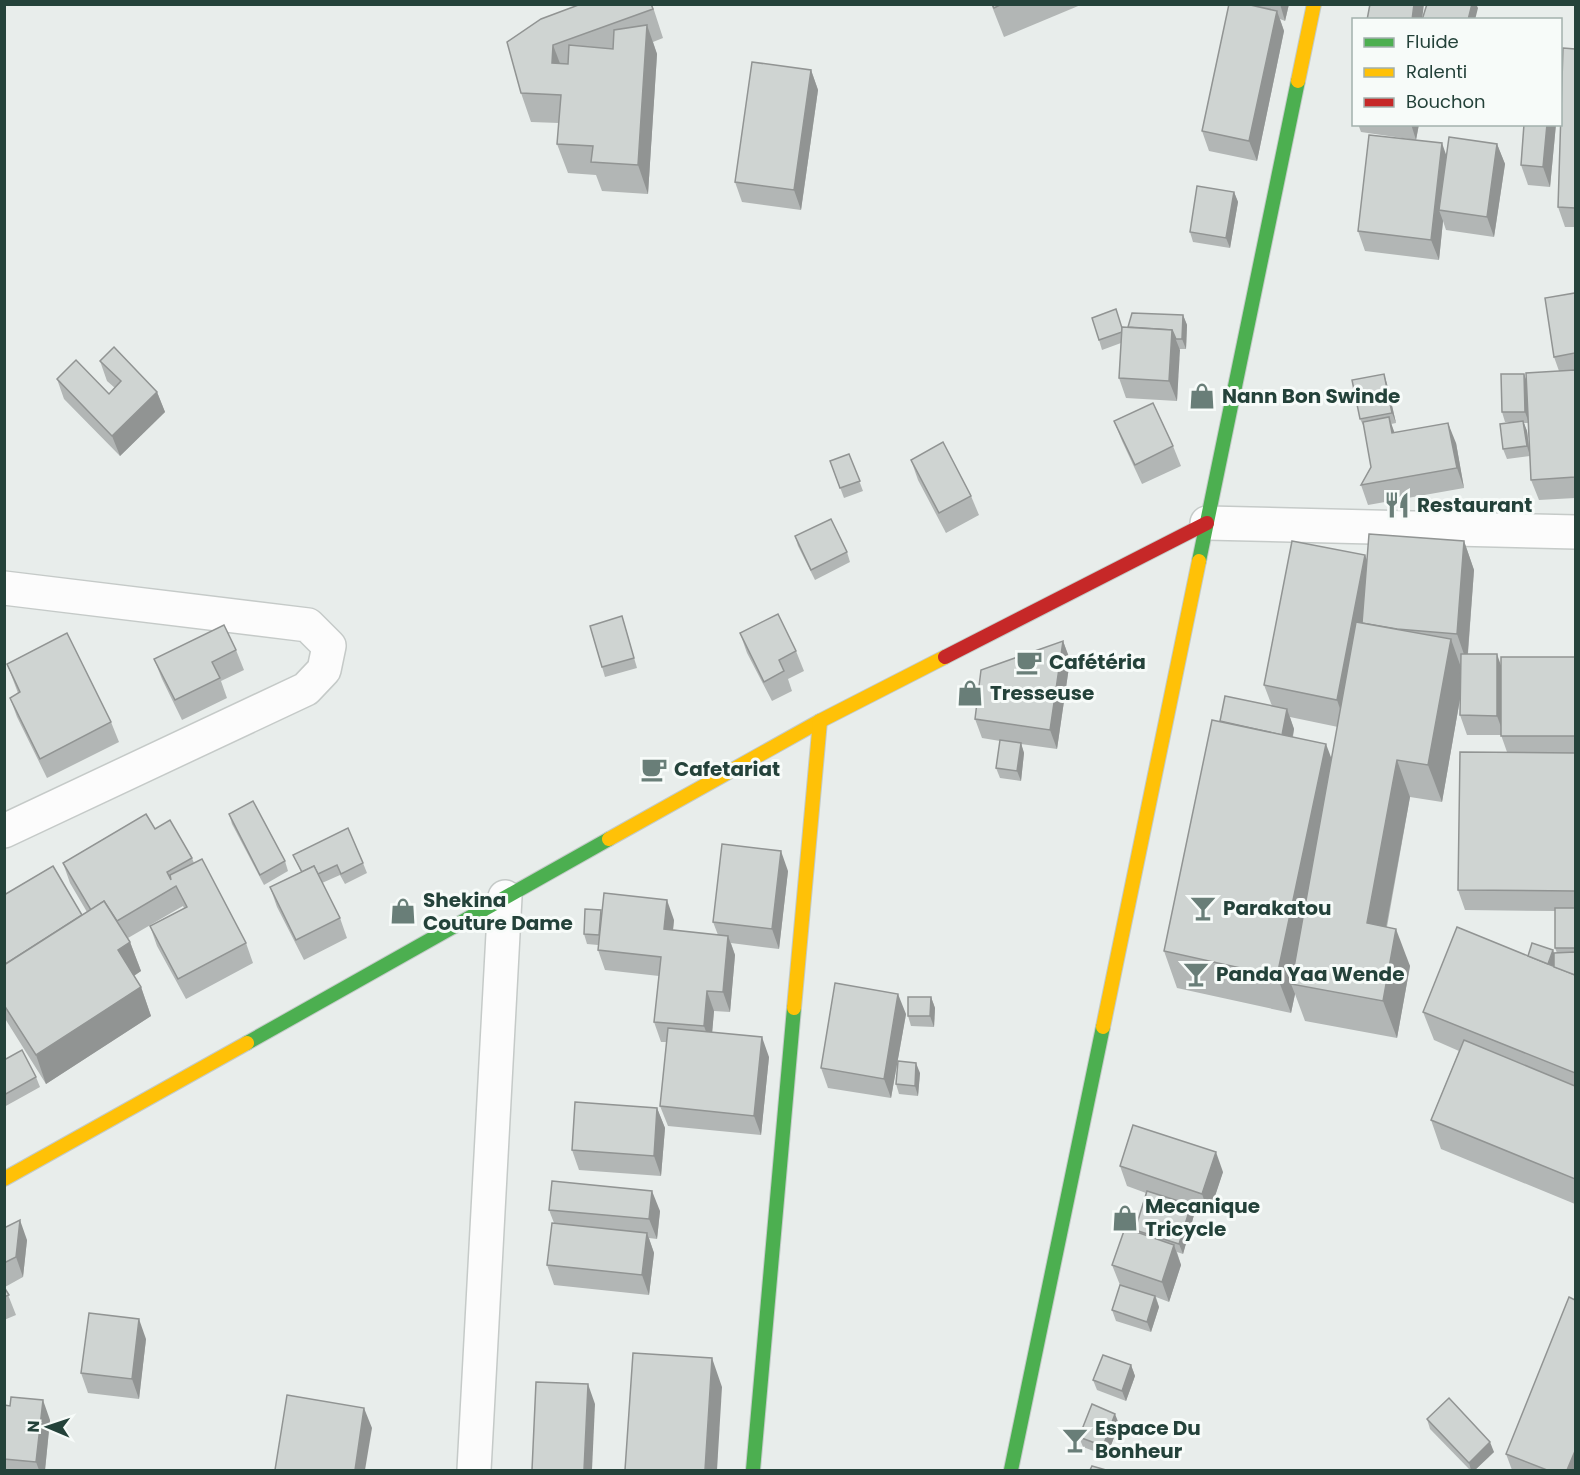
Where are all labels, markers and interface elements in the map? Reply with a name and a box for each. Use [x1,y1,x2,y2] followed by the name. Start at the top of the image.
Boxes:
[1352,18,1562,126] legend
[1406,29,1459,54] text: Fluide
[1406,59,1467,84] text: Ralenti
[1406,89,1486,114] text: Bouchon
[1187,381,1217,411] shop icon: Nann Bon Swinde
[1222,382,1400,410] place label: Nann Bon Swinde
[1382,490,1412,520] restaurant icon: Restaurant
[1417,491,1532,519] place label: Restaurant
[1014,647,1044,677] cafe icon: Cafétéria
[1049,648,1146,676] place label: Cafétéria
[955,678,985,708] shop icon: Tresseuse
[990,679,1094,707] place label: Tresseuse
[639,754,669,784] cafe icon: Cafetariat
[674,755,780,783] place label: Cafetariat
[423,886,573,937] place label: Shekina Couture Dame
[1188,893,1218,923] bar icon: Parakatou
[1223,894,1331,922] place label: Parakatou
[388,896,418,926] shop icon: Shekina Couture Dame
[1181,959,1211,989] bar icon: Panda Yaa Wende
[1216,960,1405,988] place label: Panda Yaa Wende
[1145,1192,1260,1243] place label: Mecanique Tricycle
[1110,1203,1140,1233] shop icon: Mecanique Tricycle
[18,1397,78,1457] north arrow
[1095,1414,1201,1465] place label: Espace Du Bonheur
[22,1420,45,1433] text: N
[1060,1425,1090,1455] bar icon: Espace Du Bonheur

